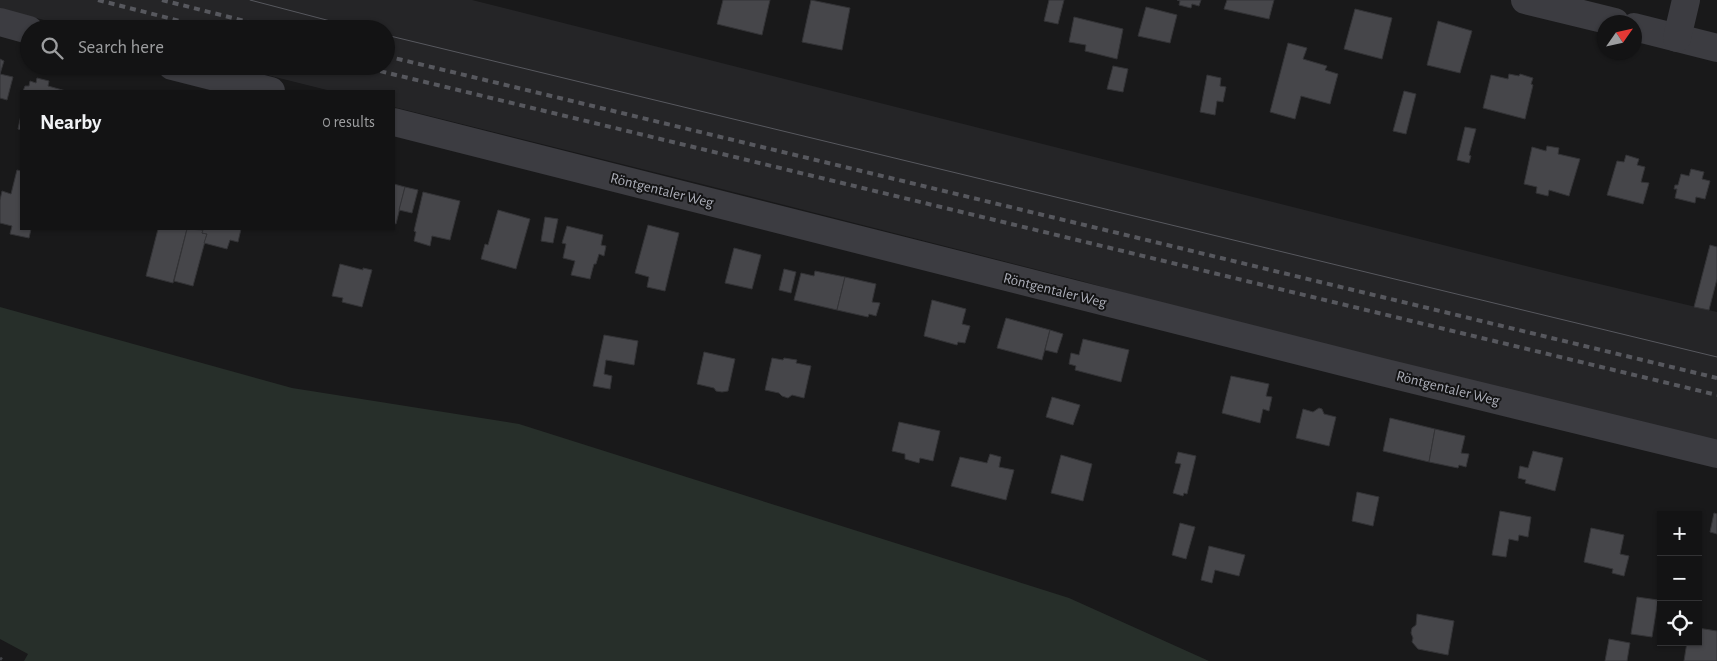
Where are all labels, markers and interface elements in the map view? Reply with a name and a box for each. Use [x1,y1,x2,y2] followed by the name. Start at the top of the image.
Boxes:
[1597,15,1642,60] north arrow
[20,20,395,75] search box
[38,34,66,62] icon: search
[78,38,164,57] text: Search here
[40,112,101,133] text: Nearby
[322,114,375,130] text: 0 results
[609,170,716,211] street label: Röntgentaler Weg
[1002,270,1109,311] street label: Röntgentaler Weg
[1395,368,1502,409] street label: Röntgentaler Weg
[1657,511,1702,646] map controls
[1657,511,1702,556] button: +
[1657,556,1702,601] button: −
[1657,601,1702,646] button: locate

